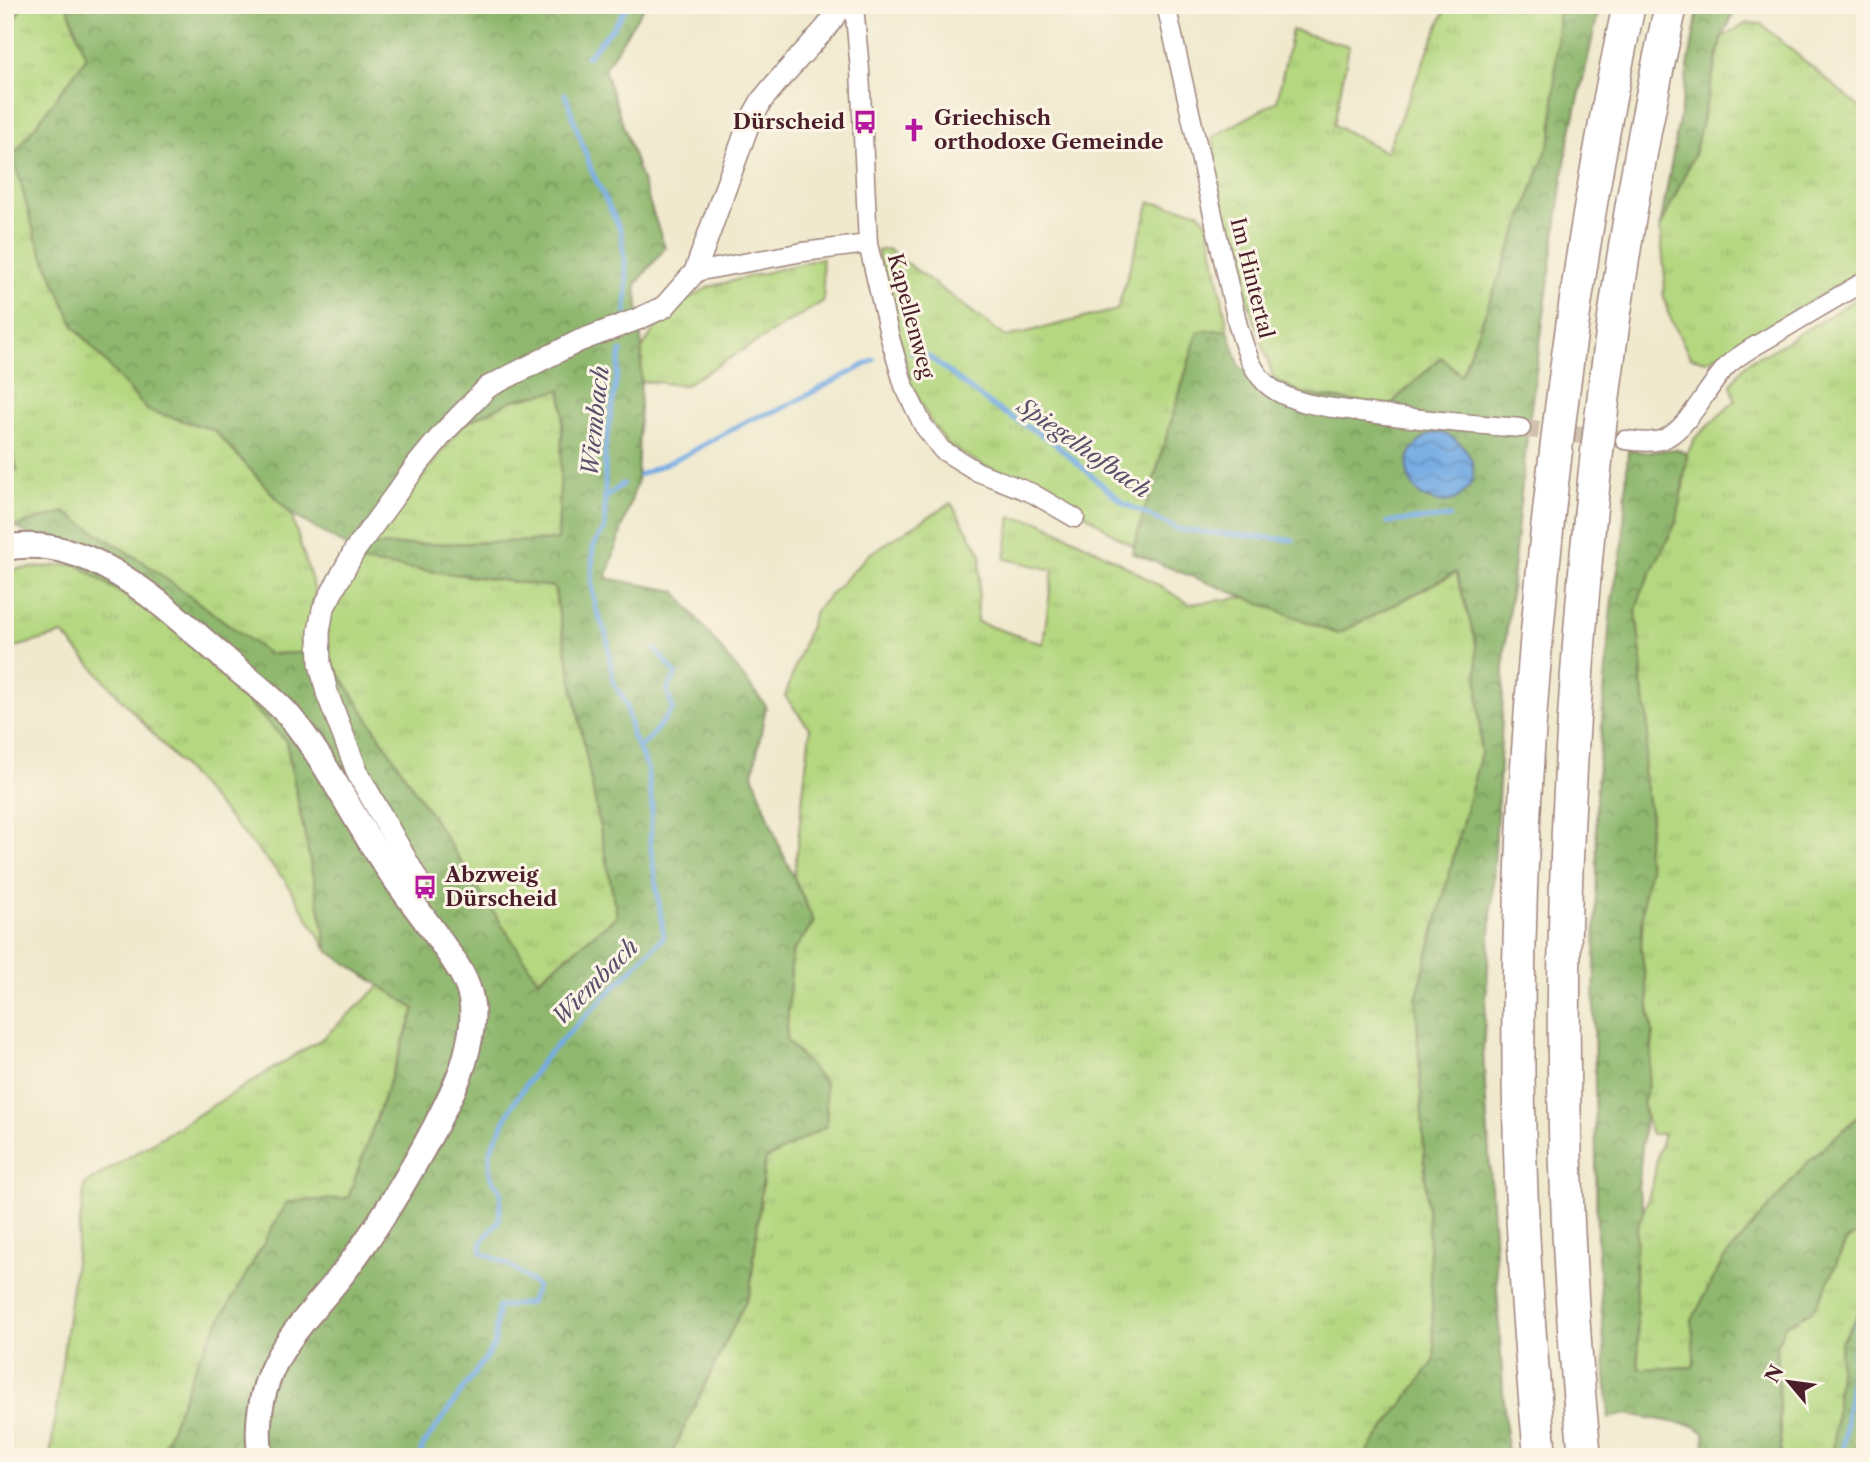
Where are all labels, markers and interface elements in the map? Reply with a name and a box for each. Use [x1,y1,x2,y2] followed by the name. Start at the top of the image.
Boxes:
[934,105,1164,154] place label: Griechisch orthodoxe Gemeinde
[851,108,879,136] bus stop icon: Dürscheid
[733,109,845,134] place label: Dürscheid
[900,116,928,144] church icon: Griechisch orthodoxe Gemeinde
[1225,215,1280,341] street label: Im Hintertal
[883,251,940,382] street label: Kapellenweg
[575,364,615,478] water label: Wiembach
[1011,391,1156,504] water label: Spiegelhofbach
[444,862,557,911] place label: Abzweig Dürscheid
[411,873,439,901] bus stop icon: Abzweig Dürscheid
[546,933,644,1031] water label: Wiembach
[1755,1346,1825,1416] north arrow
[1761,1361,1789,1387] text: N

